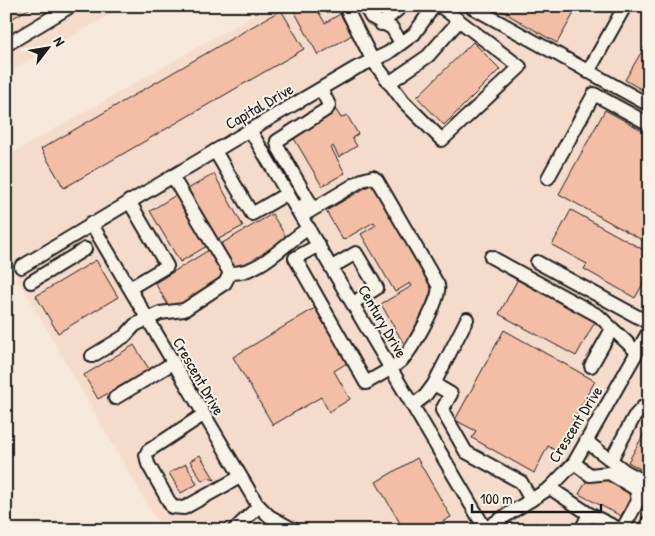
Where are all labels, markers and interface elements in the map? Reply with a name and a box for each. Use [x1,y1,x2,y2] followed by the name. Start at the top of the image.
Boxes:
[22,22,72,72] north arrow
[50,33,70,50] text: N
[221,77,298,134] street label: Capital Drive
[353,280,413,362] street label: Century Drive
[168,333,230,420] street label: Crescent Drive
[543,381,608,467] street label: Crescent Drive
[472,481,601,513] scale bar
[480,488,513,509] text: 100 m

